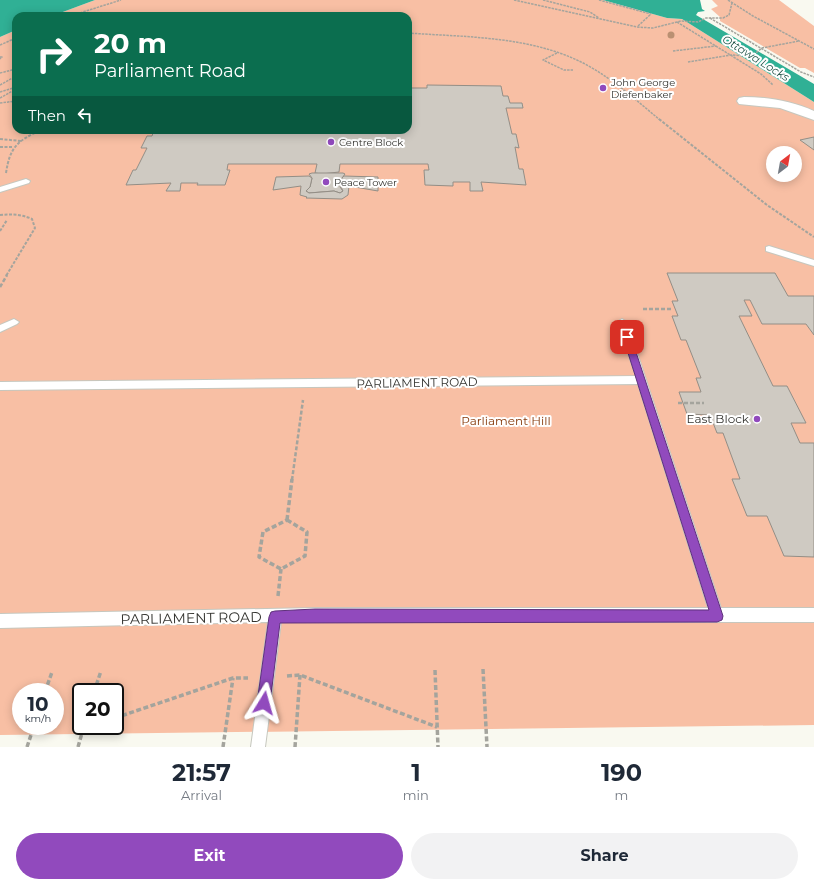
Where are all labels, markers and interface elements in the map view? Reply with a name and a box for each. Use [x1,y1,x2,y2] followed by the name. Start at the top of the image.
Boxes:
[94,26,167,60] text: 20 m
[28,28,80,80] icon: right
[720,32,793,84] water label: Ottawa Locks
[94,60,246,82] text: Parliament Road
[610,76,675,101] place label: John George Diefenbaker
[598,83,608,93] marker: John George Diefenbaker
[74,104,96,126] icon: left
[28,106,66,125] text: Then
[339,136,403,149] place label: Centre Block
[326,137,336,147] marker: Centre Block
[766,146,802,182] north arrow
[766,146,802,182] map controls
[334,176,397,189] place label: Peace Tower
[321,177,331,187] marker: Peace Tower
[610,320,644,354] pin
[616,326,638,348] icon: arrive
[356,374,478,391] street label: PARLIAMENT ROAD
[686,411,750,426] place label: East Block
[461,413,551,428] park label: Parliament Hill
[752,414,762,424] marker: East Block
[120,608,262,628] street label: PARLIAMENT ROAD
[243,682,285,724] position arrow
[72,683,124,735] speed limit sign: 20
[27,692,49,716] text: 10
[25,712,51,725] text: km/h
[172,758,231,787] text: 21:57
[411,758,421,787] text: 1
[601,758,642,787] text: 190
[181,787,222,803] text: Arrival
[403,787,429,803] text: min
[615,787,628,803] text: m
[16,833,403,879] button: Exit
[411,833,798,879] button: Share

